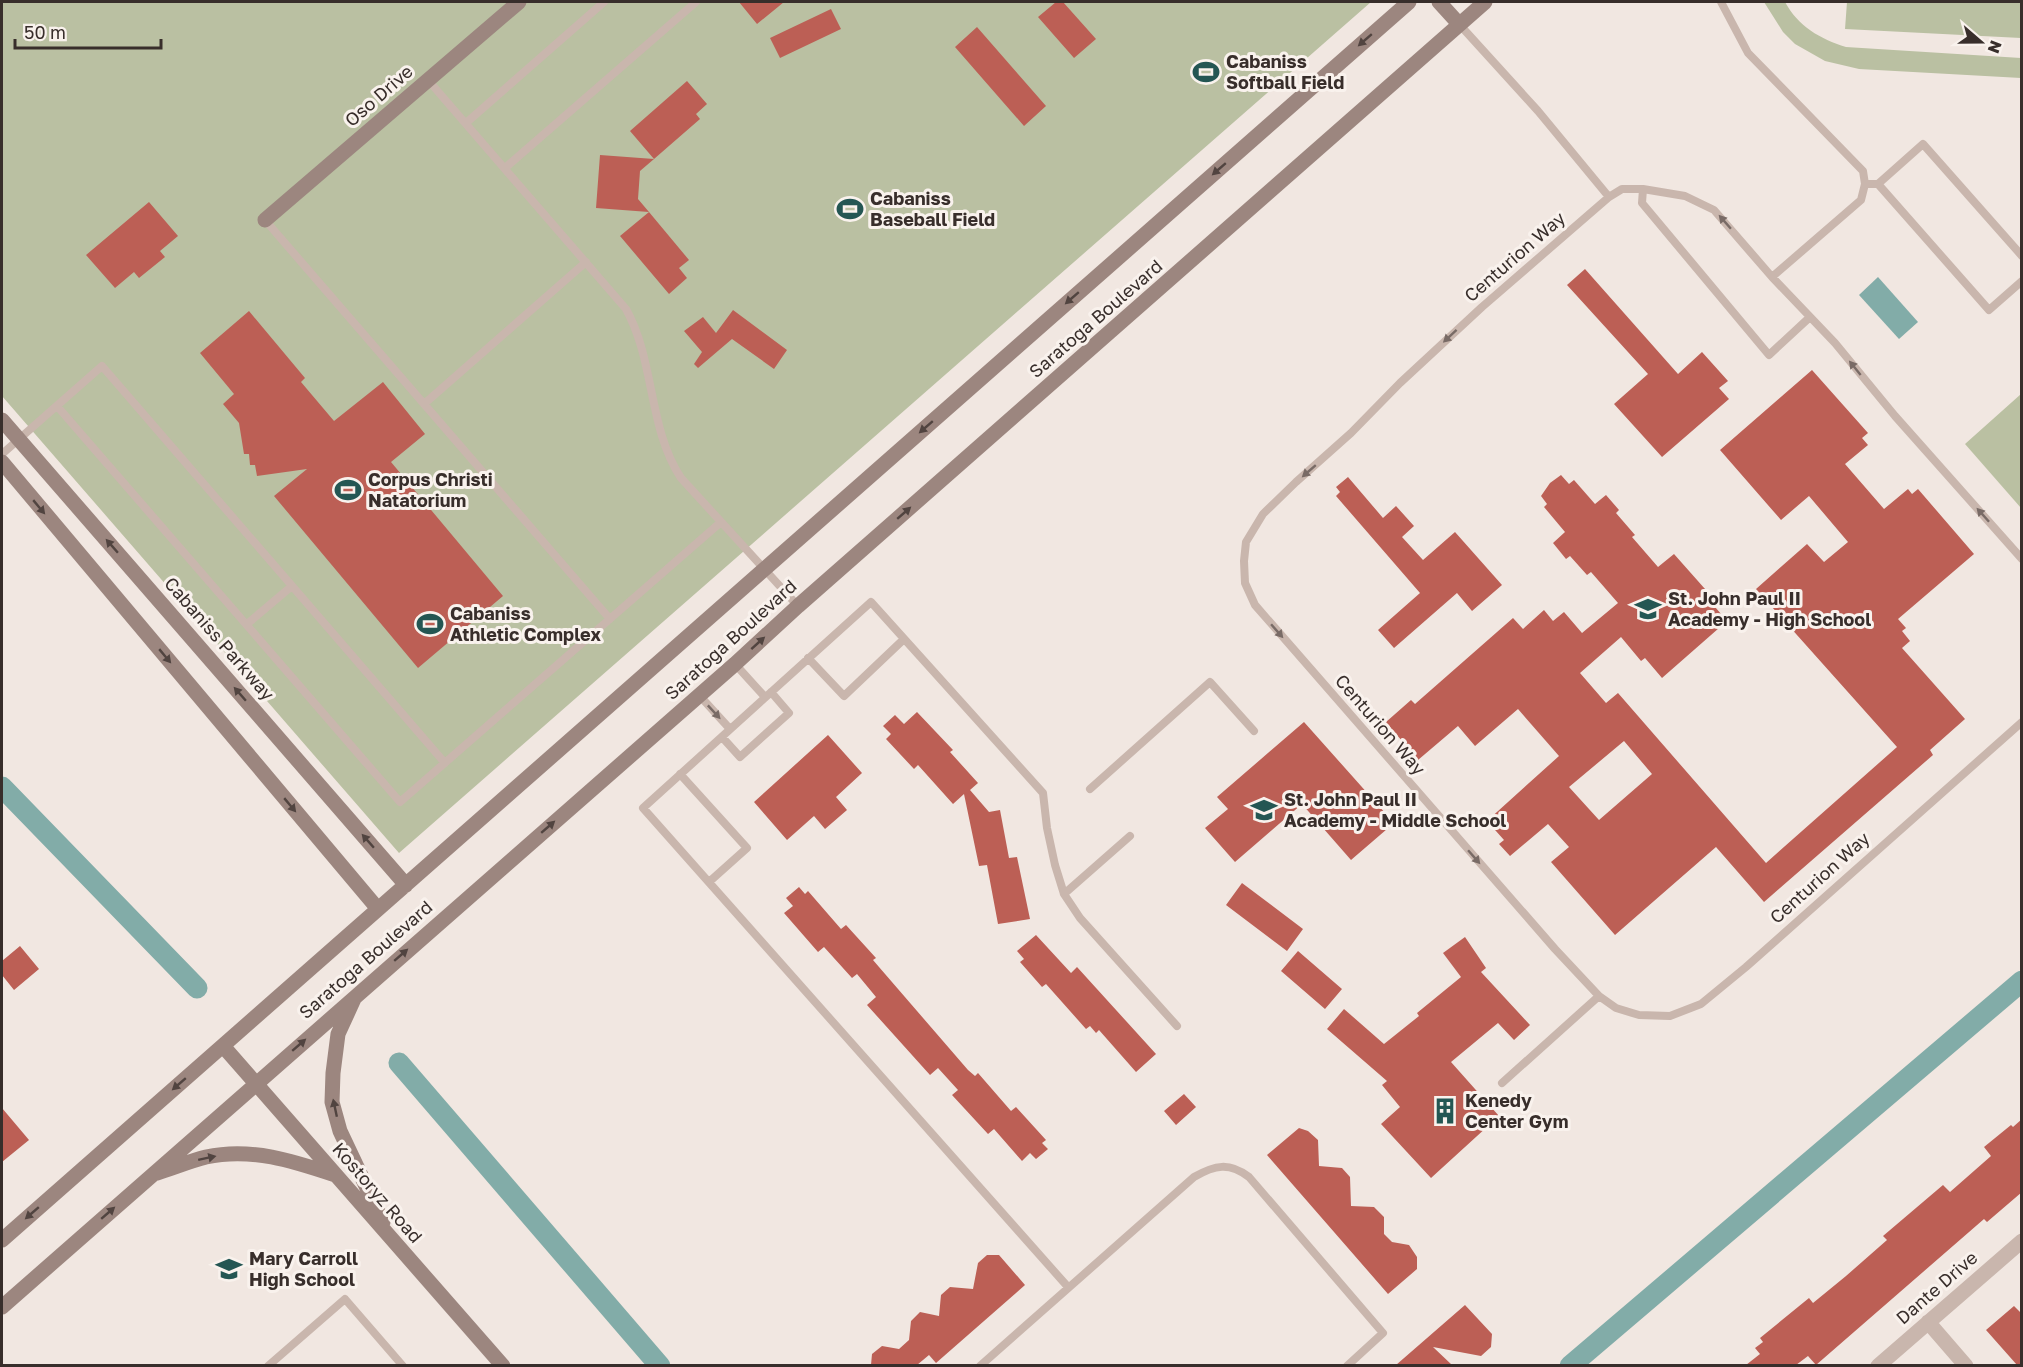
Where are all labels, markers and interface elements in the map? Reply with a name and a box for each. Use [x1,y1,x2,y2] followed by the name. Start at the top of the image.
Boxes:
[15,12,160,50] scale bar
[1951,12,2011,72] north arrow
[24,21,66,43] text: 50 m
[1358,33,1373,46] one-way arrow
[1984,38,2007,56] text: N
[1226,50,1344,93] place label: Cabaniss Softball Field
[1191,57,1221,87] sports icon: Cabaniss Softball Field
[340,60,417,131] street label: Oso Drive
[1212,162,1227,175] one-way arrow
[870,187,995,230] place label: Cabaniss Baseball Field
[835,194,865,224] sports icon: Cabaniss Baseball Field
[1459,207,1569,306] street label: Centurion Way
[1718,215,1732,230] one-way arrow
[1024,254,1166,382] street label: Saratoga Boulevard
[1065,291,1080,305] one-way arrow
[1442,329,1457,343] one-way arrow
[1849,361,1862,376] one-way arrow
[919,420,934,433] one-way arrow
[1302,464,1317,477] one-way arrow
[368,468,493,511] place label: Corpus Christi Natatorium
[333,475,363,505] sports icon: Corpus Christi Natatorium
[32,499,45,514] one-way arrow
[896,507,911,520] one-way arrow
[1977,508,1990,523] one-way arrow
[105,539,119,554] one-way arrow
[160,572,279,705] street label: Cabaniss Parkway
[660,574,801,704] street label: Saratoga Boulevard
[1668,587,1871,630] place label: St. John Paul II Academy - High School
[1633,594,1663,624] school or university icon: St. John Paul II Academy - High School
[450,602,601,645] place label: Cabaniss Athletic Complex
[415,609,445,639] sports icon: Cabaniss Athletic Complex
[1270,623,1283,638] one-way arrow
[750,637,765,650] one-way arrow
[158,648,171,664] one-way arrow
[1331,669,1430,779] street label: Centurion Way
[234,687,247,702] one-way arrow
[707,705,721,719] one-way arrow
[1284,788,1506,831] place label: St. John Paul II Academy - Middle School
[1249,795,1279,825] school or university icon: St. John Paul II Academy - Middle School
[283,797,296,812] one-way arrow
[540,821,555,834] one-way arrow
[1765,827,1874,928] street label: Centurion Way
[362,834,375,849] one-way arrow
[1467,849,1480,864] one-way arrow
[294,895,436,1023] street label: Saratoga Boulevard
[393,949,408,962] one-way arrow
[291,1039,306,1052] one-way arrow
[172,1077,187,1090] one-way arrow
[1465,1089,1568,1132] place label: Kenedy Center Gym
[1430,1096,1460,1126] building icon: Kenedy Center Gym
[329,1098,339,1117] one-way arrow
[328,1138,427,1247] street label: Kostoryz Road
[198,1152,217,1162] one-way arrow
[25,1206,40,1219] one-way arrow
[101,1206,116,1220] one-way arrow
[1891,1246,1981,1328] street label: Dante Drive
[249,1247,358,1290] place label: Mary Carroll High School
[214,1254,244,1284] school or university icon: Mary Carroll High School

